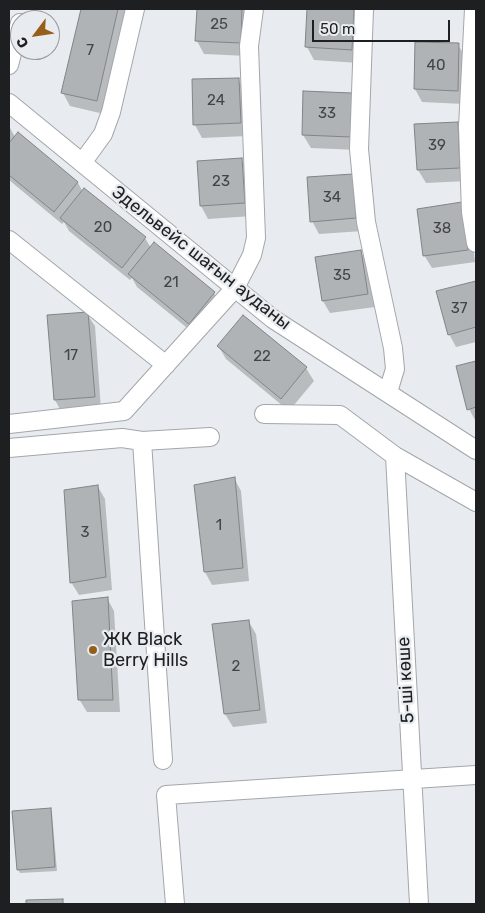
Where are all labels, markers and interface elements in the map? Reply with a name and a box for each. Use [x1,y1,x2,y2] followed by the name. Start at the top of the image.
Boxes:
[10,10,60,60] north arrow
[315,10,452,42] scale bar
[210,16,228,34] house number: 25
[320,20,355,38] text: 50 m
[13,34,32,51] text: С
[86,42,94,60] house number: 7
[427,57,445,75] house number: 40
[207,92,225,110] house number: 24
[318,105,336,123] house number: 33
[428,137,446,155] house number: 39
[212,173,230,191] house number: 23
[107,181,295,335] street label: Эдельвейс шағын ауданы
[323,189,341,207] house number: 34
[94,219,112,237] house number: 20
[433,220,451,238] house number: 38
[333,267,351,285] house number: 35
[163,274,179,292] house number: 21
[451,300,467,318] house number: 37
[64,347,78,365] house number: 17
[253,348,271,366] house number: 22
[216,517,222,535] house number: 1
[80,524,90,542] house number: 3
[103,629,188,672] place label: ЖК Black Berry Hills
[393,636,419,724] street label: 5-ші көше
[87,644,99,656] marker: ЖК Black Berry Hills
[232,658,240,676] house number: 2

